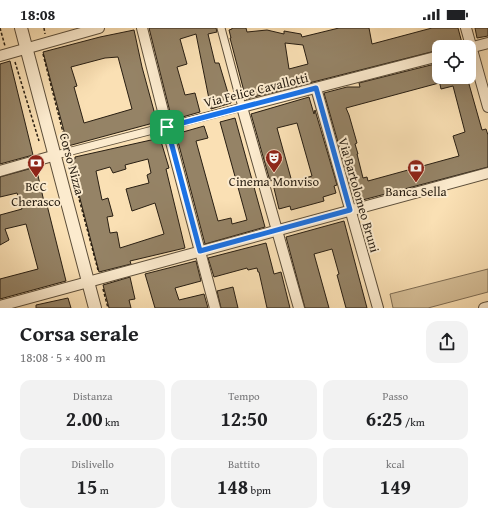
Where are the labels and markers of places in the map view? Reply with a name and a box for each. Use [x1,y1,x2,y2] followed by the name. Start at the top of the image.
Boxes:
[150,110,184,144] pin
[264,148,284,173] theatre icon: Cinema Monviso
[26,153,46,178] bank icon: BCC Cherasco
[406,158,426,183] bank icon: Banca Sella
[229,172,319,191] place label: Cinema Monviso
[11,177,61,211] place label: BCC Cherasco
[385,182,448,201] place label: Banca Sella

